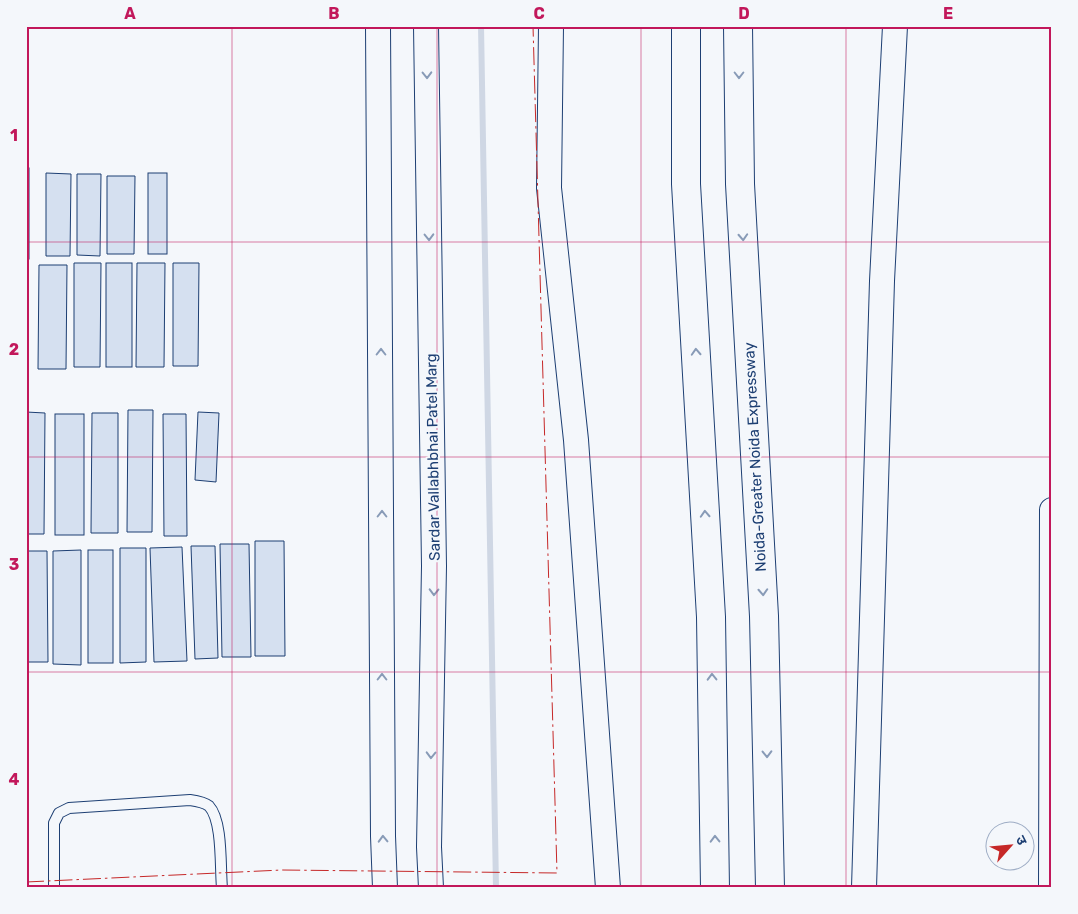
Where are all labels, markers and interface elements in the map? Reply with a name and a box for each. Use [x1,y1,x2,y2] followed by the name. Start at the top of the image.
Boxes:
[124,4,136,23] text: A
[328,4,340,23] text: B
[533,4,545,23] text: C
[738,4,750,23] text: D
[943,4,953,23] text: E
[422,72,432,79] one-way arrow
[734,72,744,79] one-way arrow
[10,126,18,145] text: 1
[424,234,435,242] one-way arrow
[737,234,748,242] one-way arrow
[9,340,19,359] text: 2
[740,342,770,572] street label: Noida-Greater Noida Expressway
[376,347,386,355] one-way arrow
[690,348,701,356] one-way arrow
[422,353,444,561] street label: Sardar Vallabhbhai Patel Marg
[377,510,387,518] one-way arrow
[700,510,711,518] one-way arrow
[9,555,19,574] text: 3
[757,588,768,596] one-way arrow
[429,589,439,597] one-way arrow
[377,672,387,680] one-way arrow
[707,672,717,680] one-way arrow
[762,751,772,759] one-way arrow
[426,752,436,759] one-way arrow
[9,770,20,789] text: 4
[986,822,1036,872] north arrow
[1012,833,1031,849] text: उ
[378,835,388,842] one-way arrow
[710,835,720,842] one-way arrow

